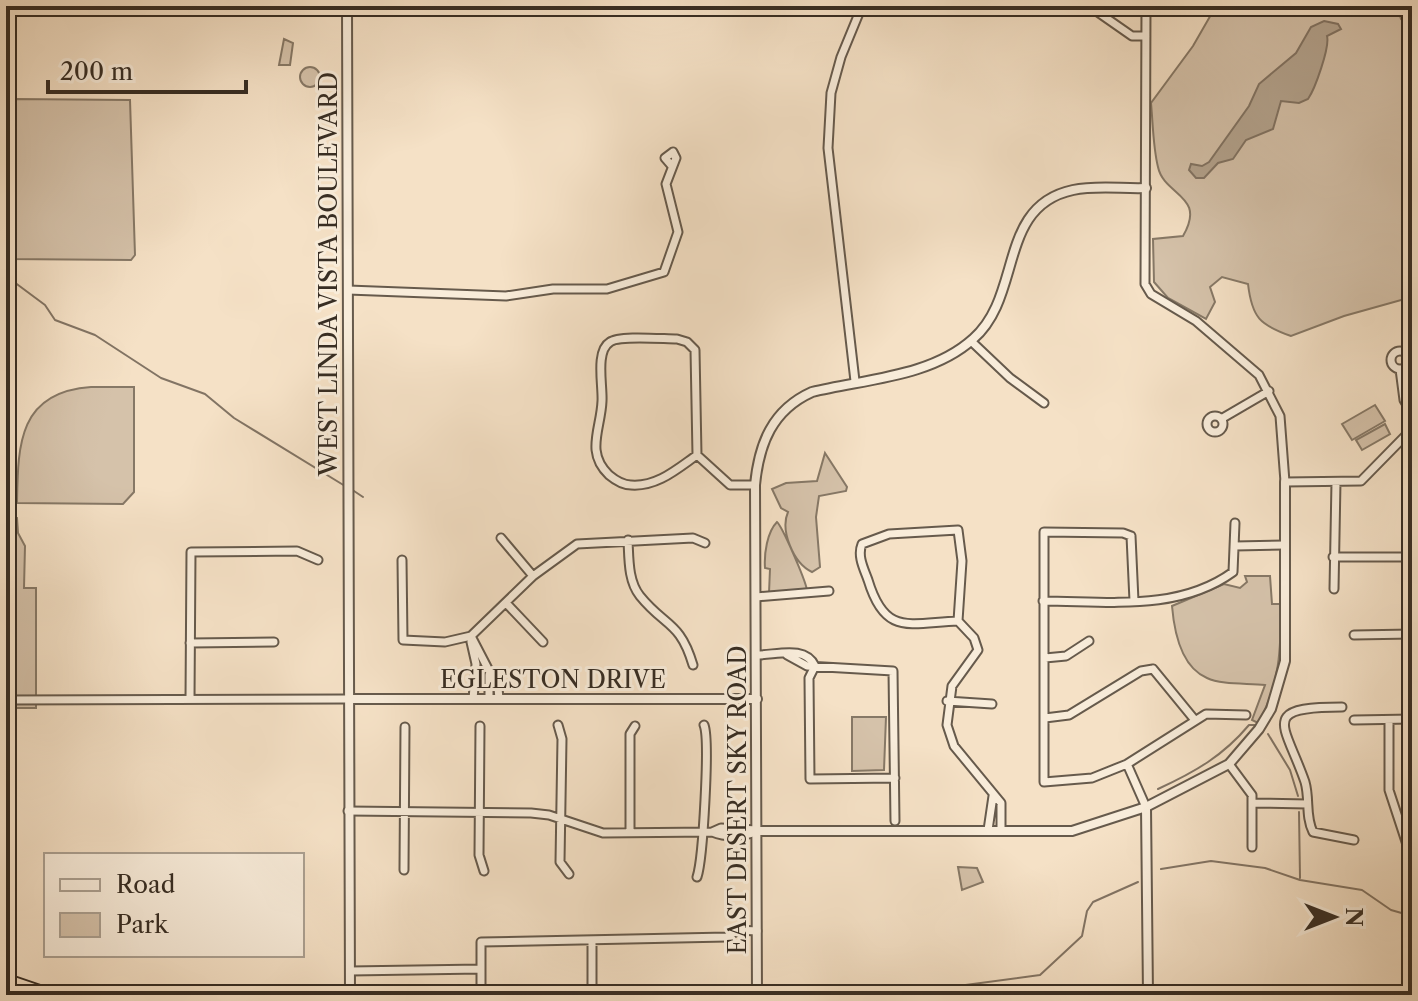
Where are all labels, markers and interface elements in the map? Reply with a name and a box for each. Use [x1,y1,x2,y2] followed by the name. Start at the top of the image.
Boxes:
[48,44,246,94] scale bar
[60,57,133,86] text: 200 m
[314,72,343,477] street label: WEST LINDA VISTA BOULEVARD
[723,645,752,955] street label: EAST DESERT SKY ROAD
[440,665,666,694] street label: EGLESTON DRIVE
[44,853,304,957] legend
[116,870,176,899] text: Road
[1294,877,1374,957] north arrow
[1340,907,1367,927] text: N
[116,910,169,939] text: Park

